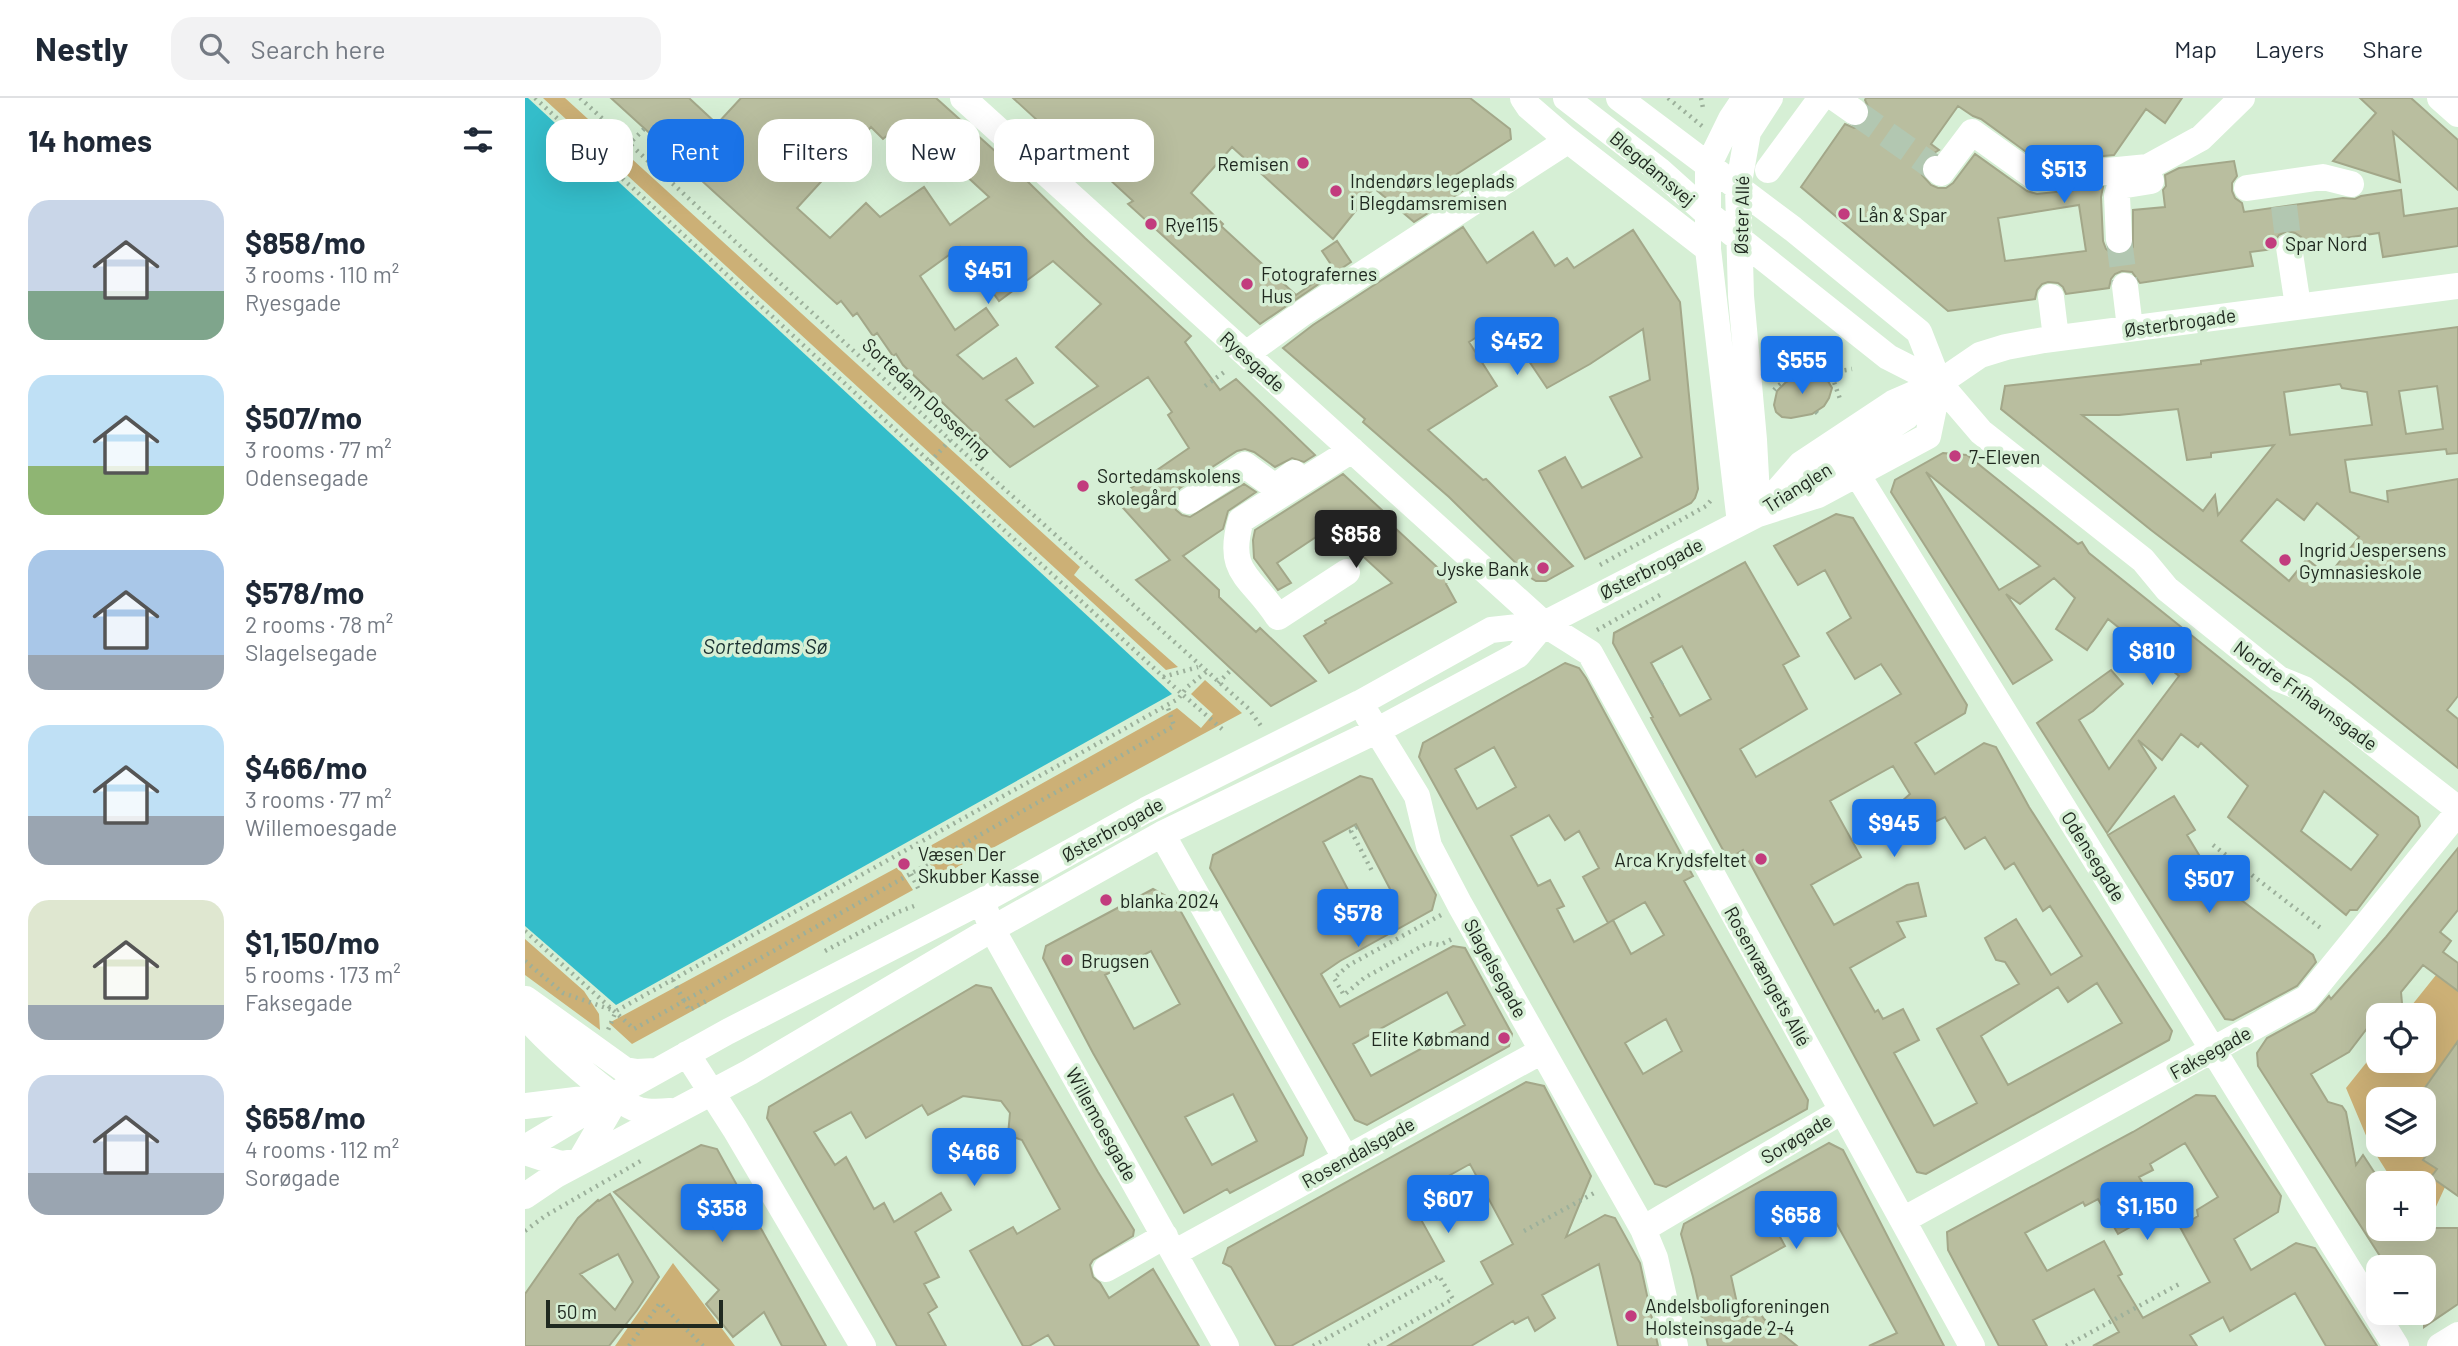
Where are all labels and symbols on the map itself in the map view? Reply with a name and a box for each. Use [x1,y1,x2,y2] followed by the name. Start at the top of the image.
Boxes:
[1606,126,1700,210] street label: Blegdamsvej
[2023,146,2105,205] pin: $513
[1217,152,1289,175] place label: Remisen
[1295,155,1311,171] marker: Remisen
[1350,169,1515,214] place label: Indendørs legeplads i Blegdamsremisen
[1729,175,1753,255] street label: Øster Allé
[1328,183,1344,199] marker: Indendørs legeplads i Blegdamsremisen
[1858,203,1947,226] place label: Lån & Spar
[1836,206,1852,222] marker: Lån & Spar
[1165,213,1218,236] place label: Rye115
[1143,216,1159,232] marker: Rye115
[2285,232,2367,255] place label: Spar Nord
[2263,235,2279,251] marker: Spar Nord
[947,246,1029,306] pin: $451
[1261,262,1377,307] place label: Fotografernes Hus
[1239,276,1255,292] marker: Fotografernes Hus
[2123,303,2237,341] street label: Østerbrogade
[1476,317,1558,377] pin: $452
[1216,326,1290,396] street label: Ryesgade
[858,333,996,463] street label: Sortedam Dossering
[1761,336,1843,396] pin: $555
[1969,445,2040,468] place label: 7-Eleven
[1947,448,1963,464] marker: 7-Eleven
[1759,457,1835,517] street label: Trianglen
[1097,464,1241,509] place label: Sortedamskolens skolegård
[1075,478,1091,494] marker: Sortedamskolens skolegård
[1315,510,1397,570] pin: $858
[1596,532,1706,604] street label: Østerbrogade
[2299,538,2446,583] place label: Ingrid Jespersens Gymnasieskole
[2277,552,2293,568] marker: Ingrid Jespersens Gymnasieskole
[1436,557,1529,580] place label: Jyske Bank
[1535,560,1551,576] marker: Jyske Bank
[2111,628,2193,687] pin: $810
[703,633,827,658] water label: Sortedams Sø
[2230,635,2382,755] street label: Nordre Frihavnsgade
[1057,792,1167,866] street label: Østerbrogade
[1853,800,1935,859] pin: $945
[2057,807,2131,905] street label: Odensegade
[918,842,1040,887] place label: Væsen Der Skubber Kasse
[1614,848,1747,871] place label: Arca Krydsfeltet
[1753,851,1769,867] marker: Arca Krydsfeltet
[896,856,912,872] marker: Væsen Der Skubber Kasse
[2168,856,2250,915] pin: $507
[1120,889,1219,912] place label: blanka 2024
[1317,890,1399,949] pin: $578
[1098,892,1114,908] marker: blanka 2024
[1720,902,1816,1050] street label: Rosenvængets Allé
[1459,915,1533,1021] street label: Slagelsegade
[1081,949,1150,972] place label: Brugsen
[1059,952,1075,968] marker: Brugsen
[2166,1020,2254,1084] street label: Faksegade
[1371,1027,1490,1050] place label: Elite Købmand
[1496,1030,1512,1046] marker: Elite Købmand
[1061,1063,1143,1185] street label: Willemoesgade
[1756,1108,1836,1168] street label: Sorøgade
[1298,1112,1418,1192] street label: Rosendalsgade
[933,1128,1015,1188] pin: $466
[1407,1176,1489,1235] pin: $607
[2090,1182,2204,1242] pin: $1,150
[681,1184,763,1244] pin: $358
[1755,1192,1837,1251] pin: $658
[1645,1294,1830,1339] place label: Andelsboligforeningen Holsteinsgade 2-4
[546,1297,723,1329] scale bar
[1623,1308,1639,1324] marker: Andelsboligforeningen Holsteinsgade 2-4

